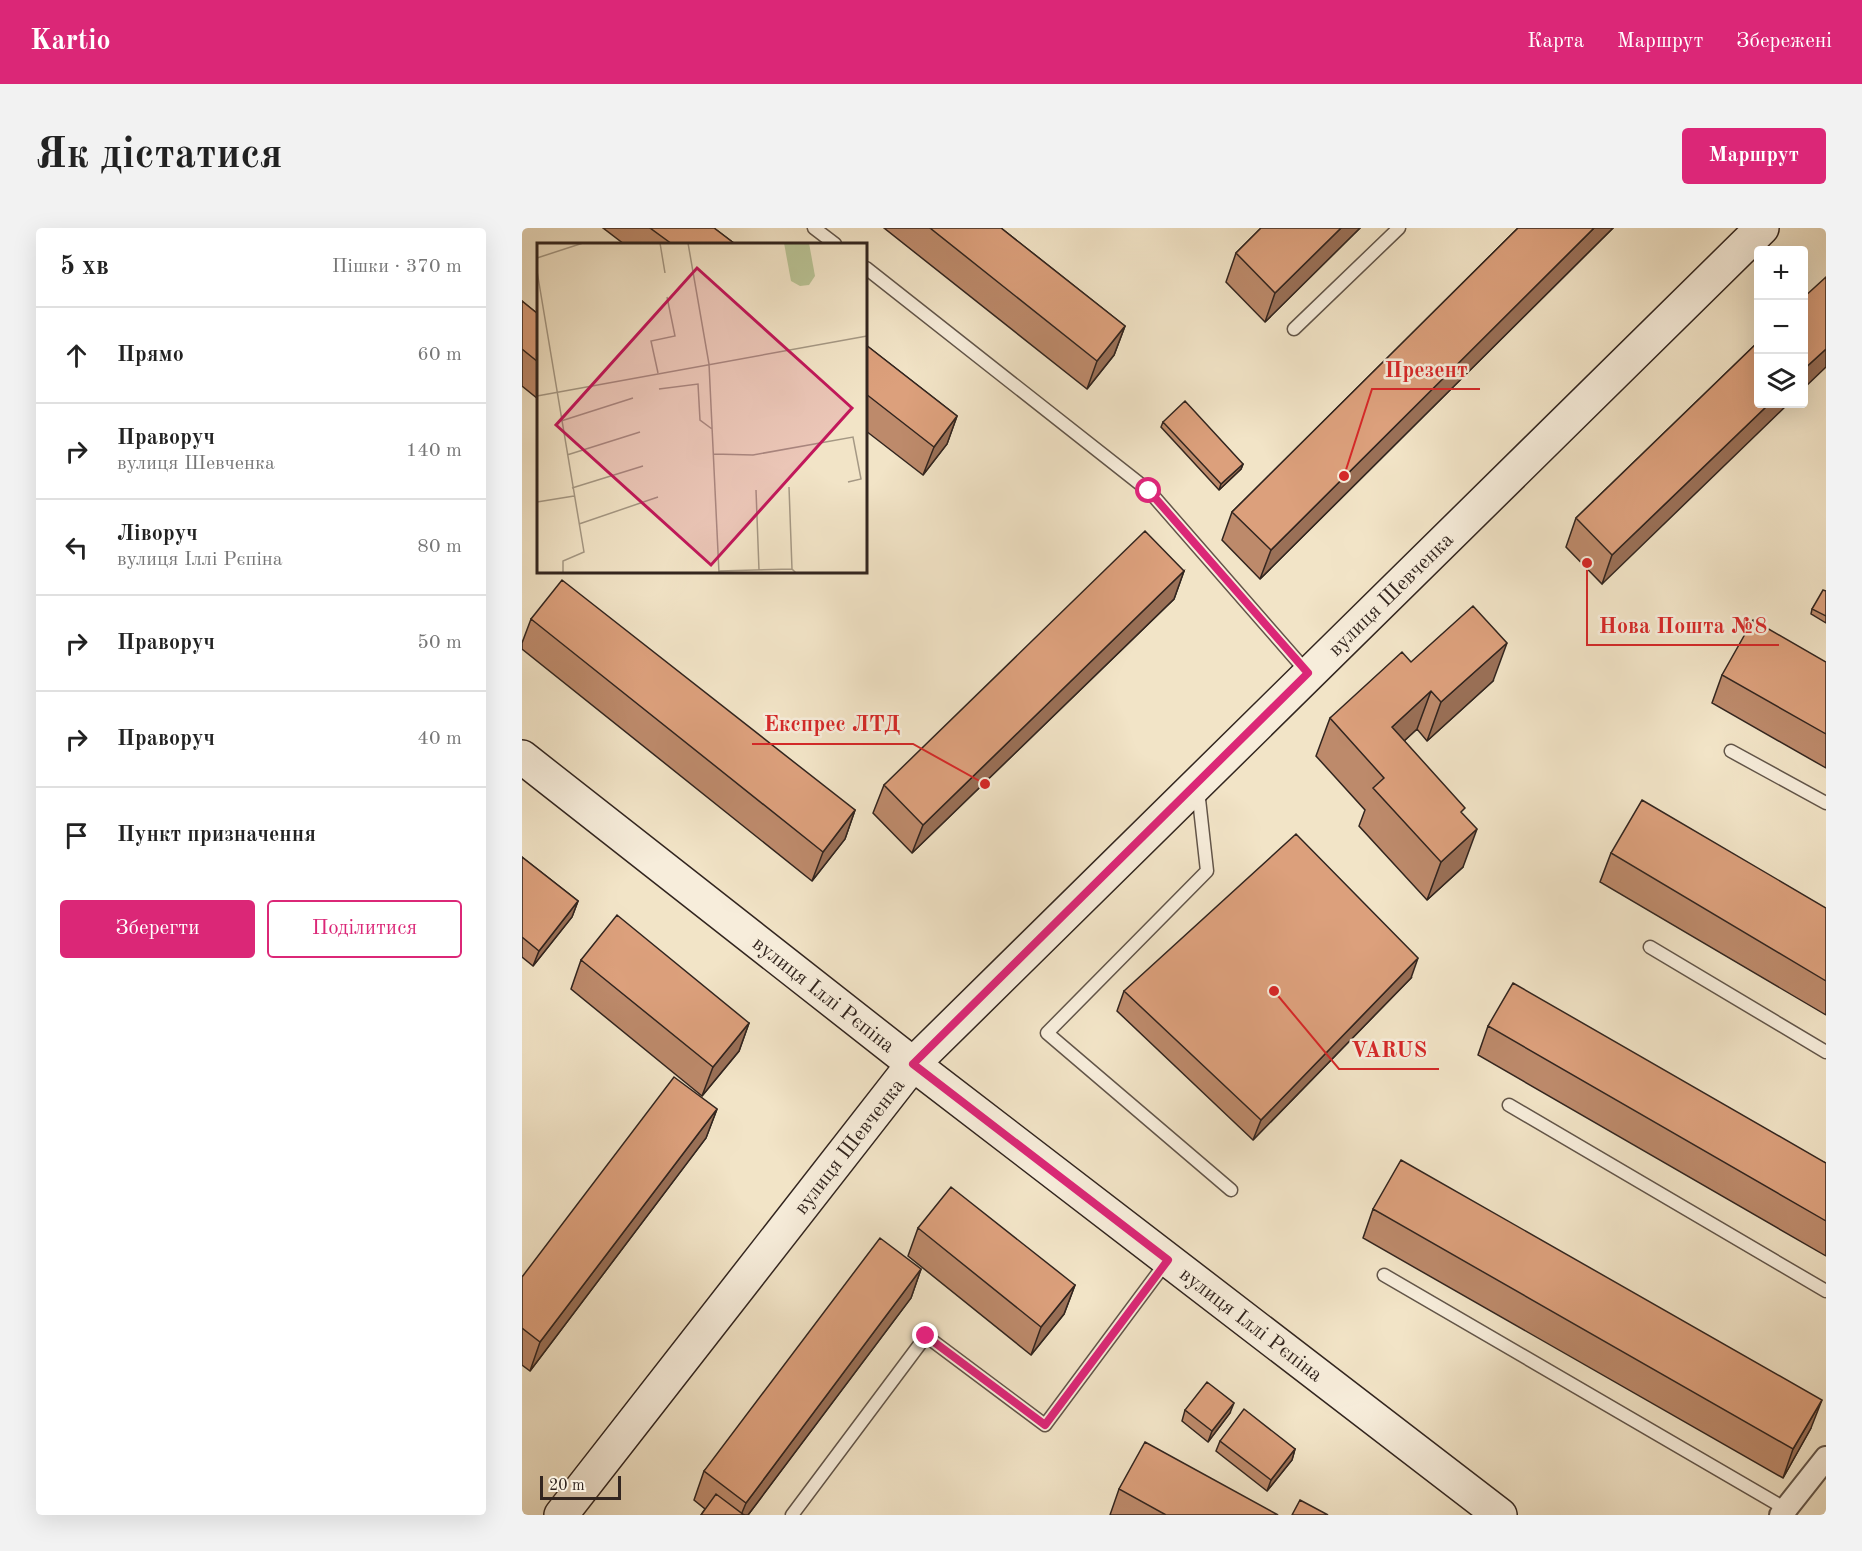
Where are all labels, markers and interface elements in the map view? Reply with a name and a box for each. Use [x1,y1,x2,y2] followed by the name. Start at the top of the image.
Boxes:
[30,28,111,56] text: Kartio
[1527,31,1584,52] text: Карта
[1617,31,1703,52] text: Маршрут
[1736,31,1832,52] text: Збережені
[1682,128,1826,184] button: Маршрут
[36,135,283,177] text: Як дістатися
[537,243,867,573] inset map
[1754,246,1808,408] map controls
[1754,246,1808,300] button: +
[60,254,109,280] text: 5 хв
[332,257,462,277] text: Пішки · 370 m
[1754,300,1808,354] button: −
[60,339,93,372] icon: ahead
[117,344,184,366] text: Прямо
[417,345,462,365] text: 60 m
[1372,349,1480,389] callout: Презент
[1754,354,1808,408] button: layers
[1384,360,1468,382] text: Презент
[117,427,215,449] text: Праворуч
[60,435,93,468] icon: right
[406,441,462,461] text: 140 m
[117,454,275,474] text: вулиця Шевченка
[1135,477,1161,503] route start
[117,523,198,545] text: Ліворуч
[1325,529,1458,661] street label: вулиця Шевченка
[60,531,93,564] icon: left
[417,537,462,557] text: 80 m
[117,550,283,570] text: вулиця Іллі Рєпіна
[1587,605,1779,645] callout: Нова Пошта №8
[1599,616,1767,638] text: Нова Пошта №8
[60,627,93,660] icon: right
[117,632,215,654] text: Праворуч
[417,633,462,653] text: 50 m
[752,704,913,744] callout: Експрес ЛТД
[764,714,900,736] text: Експрес ЛТД
[60,723,93,756] icon: right
[117,728,215,750] text: Праворуч
[417,729,462,749] text: 40 m
[60,819,93,852] icon: arrive
[117,824,316,846] text: Пункт призначення
[60,900,255,958] button: Зберегти
[267,900,462,958] button: Поділитися
[748,933,898,1057] street label: вулиця Іллі Рєпіна
[1339,1029,1439,1069] callout: VARUS
[1351,1040,1427,1062] text: VARUS
[791,1075,909,1219] street label: вулиця Шевченка
[1175,1264,1326,1387] street label: вулиця Іллі Рєпіна
[912,1322,938,1348] route end
[540,1473,621,1500] scale bar
[549,1478,585,1494] text: 20 m

